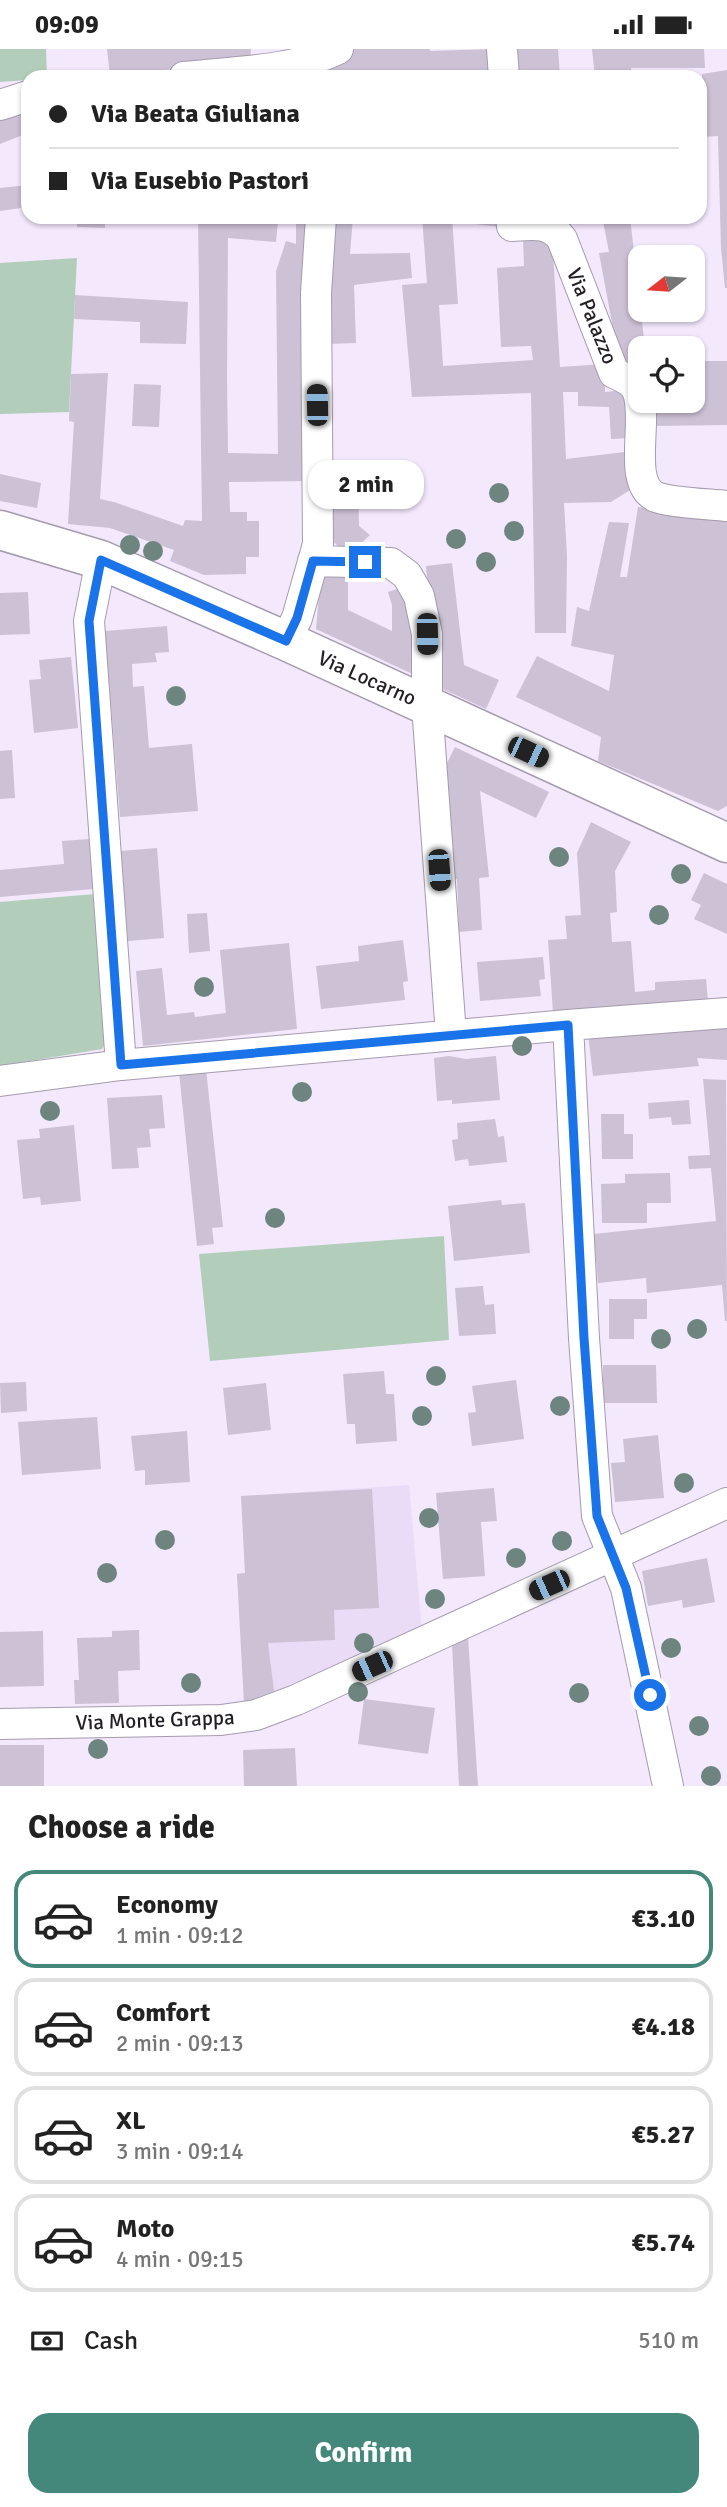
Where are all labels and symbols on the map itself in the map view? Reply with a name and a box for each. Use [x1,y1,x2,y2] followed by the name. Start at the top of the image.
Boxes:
[628,245,705,322] north arrow
[561,264,623,368] street label: Via Palazzo
[307,384,328,426] car
[307,461,423,510] callout: 2 min
[349,546,381,578] route end
[417,613,438,655] car
[314,645,420,711] street label: Via Locarno
[505,734,552,770] car
[428,848,451,892] car
[526,1567,573,1603] car
[349,1648,396,1684] car
[634,1679,666,1711] route start
[75,1704,235,1736] street label: Via Monte Grappa

